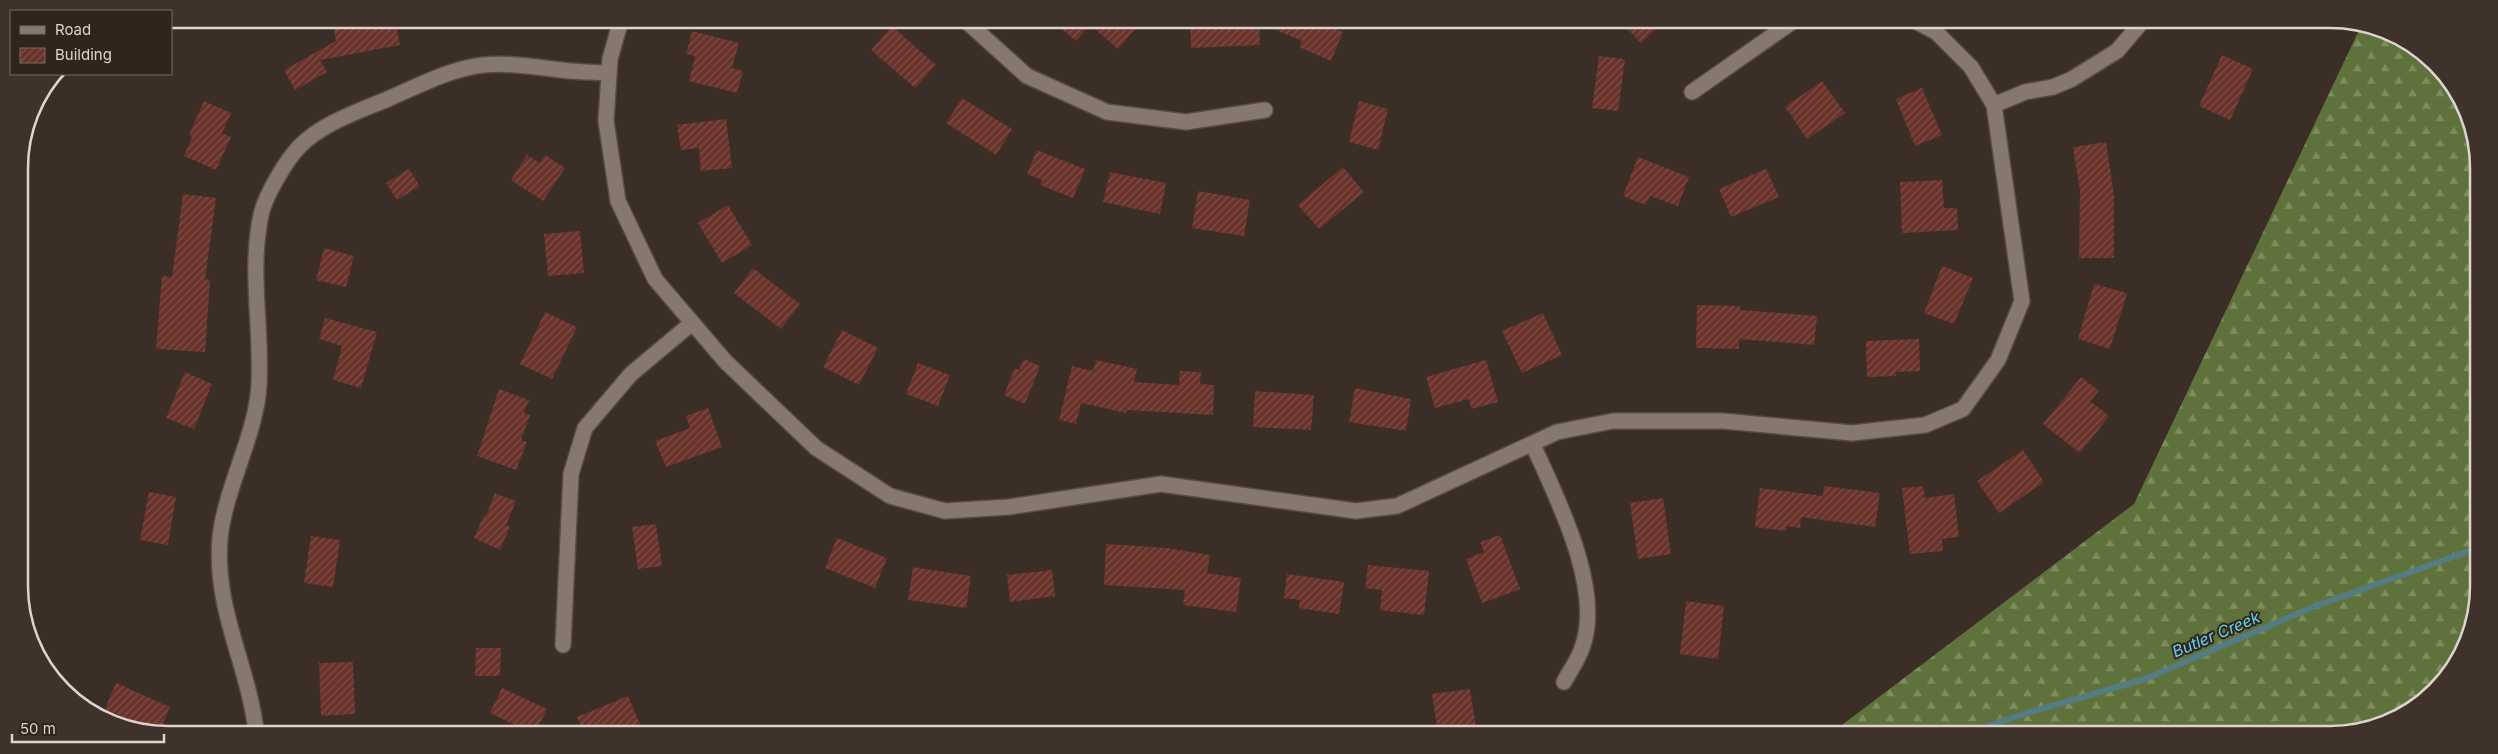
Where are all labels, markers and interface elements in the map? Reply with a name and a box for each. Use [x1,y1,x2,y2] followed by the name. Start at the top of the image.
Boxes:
[10,10,172,75] legend
[55,20,91,39] text: Road
[55,45,112,64] text: Building
[2169,606,2263,661] water label: Butler Creek
[12,712,165,744] scale bar
[20,719,56,738] text: 50 m

